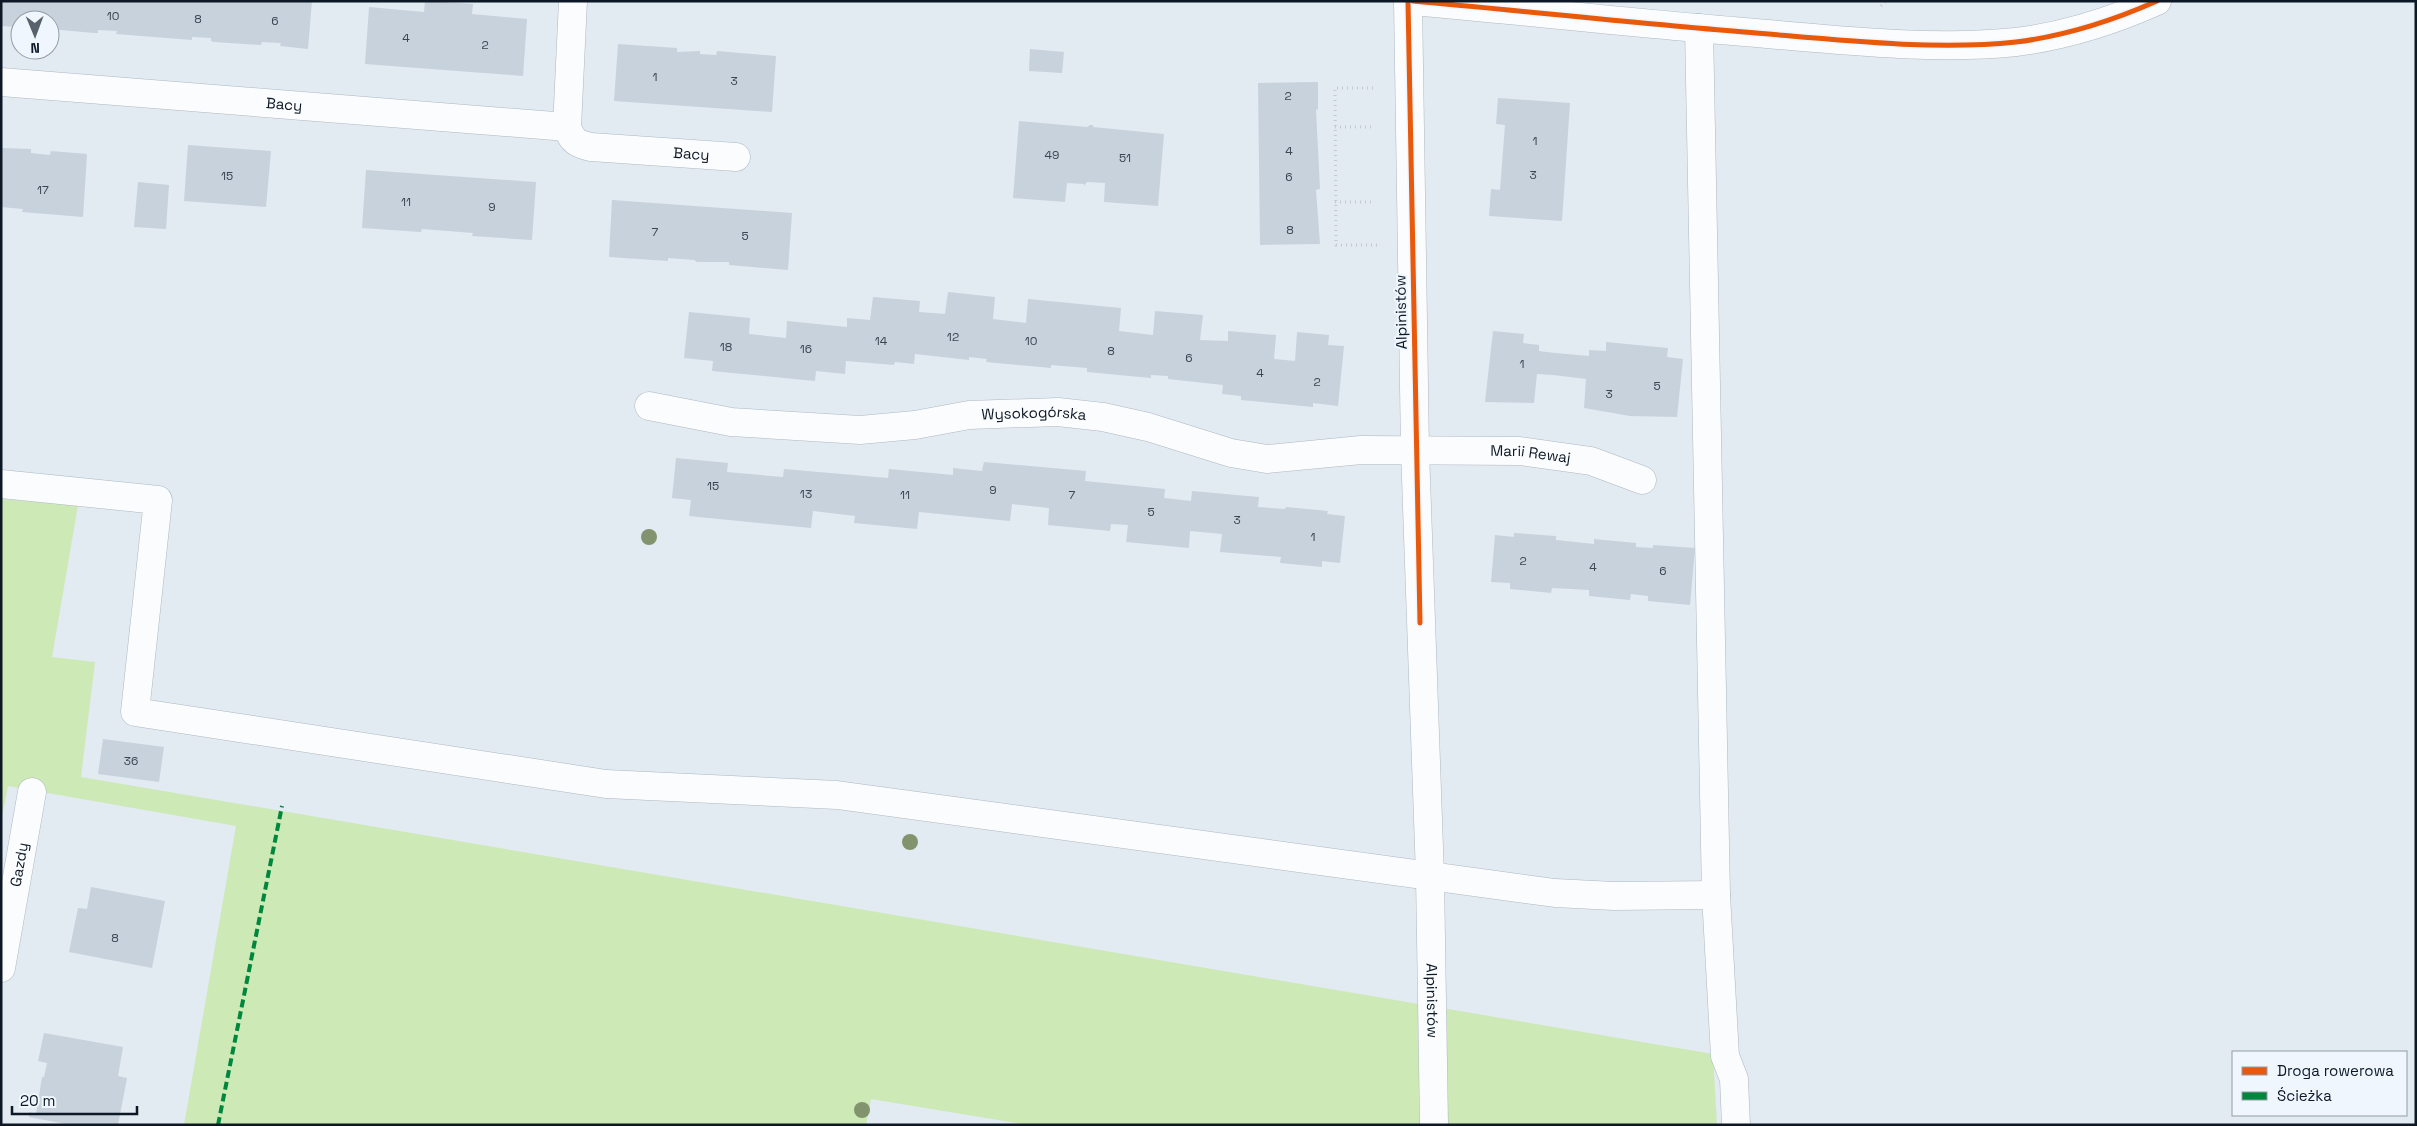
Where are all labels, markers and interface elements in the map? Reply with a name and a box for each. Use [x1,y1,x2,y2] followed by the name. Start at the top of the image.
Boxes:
[107,8,119,24] house number: 10
[10,10,60,60] north arrow
[194,11,202,27] house number: 8
[271,13,279,29] house number: 6
[402,30,410,46] house number: 4
[481,37,489,53] house number: 2
[30,39,40,57] text: N
[652,69,658,85] house number: 1
[730,73,738,89] house number: 3
[1284,88,1292,104] house number: 2
[265,93,303,115] street label: Bacy
[1532,133,1538,149] house number: 1
[672,143,710,164] street label: Bacy
[1285,143,1293,159] house number: 4
[1045,147,1059,163] house number: 49
[1119,150,1131,166] house number: 51
[1529,167,1537,183] house number: 3
[221,168,233,184] house number: 15
[1285,169,1293,185] house number: 6
[37,182,49,198] house number: 17
[401,194,411,210] house number: 11
[488,199,496,215] house number: 9
[1286,222,1294,238] house number: 8
[652,224,659,240] house number: 7
[741,228,749,244] house number: 5
[1390,274,1411,350] street label: Alpinistów
[947,329,959,345] house number: 12
[875,333,888,349] house number: 14
[1025,333,1037,349] house number: 10
[720,339,732,355] house number: 18
[800,341,812,357] house number: 16
[1107,343,1115,359] house number: 8
[1185,350,1193,366] house number: 6
[1519,356,1525,372] house number: 1
[1256,365,1264,381] house number: 4
[1313,374,1321,390] house number: 2
[1653,378,1661,394] house number: 5
[1605,386,1613,402] house number: 3
[981,402,1088,424] street label: Wysokogórska
[1490,441,1572,467] street label: Marii Rewaj
[707,478,719,494] house number: 15
[989,482,997,498] house number: 9
[800,486,812,502] house number: 13
[900,487,910,503] house number: 11
[1069,487,1076,503] house number: 7
[1147,504,1155,520] house number: 5
[1233,512,1241,528] house number: 3
[1310,529,1316,545] house number: 1
[1519,553,1527,569] house number: 2
[1589,559,1597,575] house number: 4
[1659,563,1667,579] house number: 6
[124,753,138,769] house number: 36
[5,841,32,888] street label: Gazdy
[111,930,119,946] house number: 8
[1422,963,1443,1038] street label: Alpinistów
[2232,1051,2407,1116] legend
[2277,1061,2394,1080] text: Droga rowerowa
[12,1084,138,1116] scale bar
[2277,1086,2332,1105] text: Ścieżka
[20,1091,55,1110] text: 20 m

